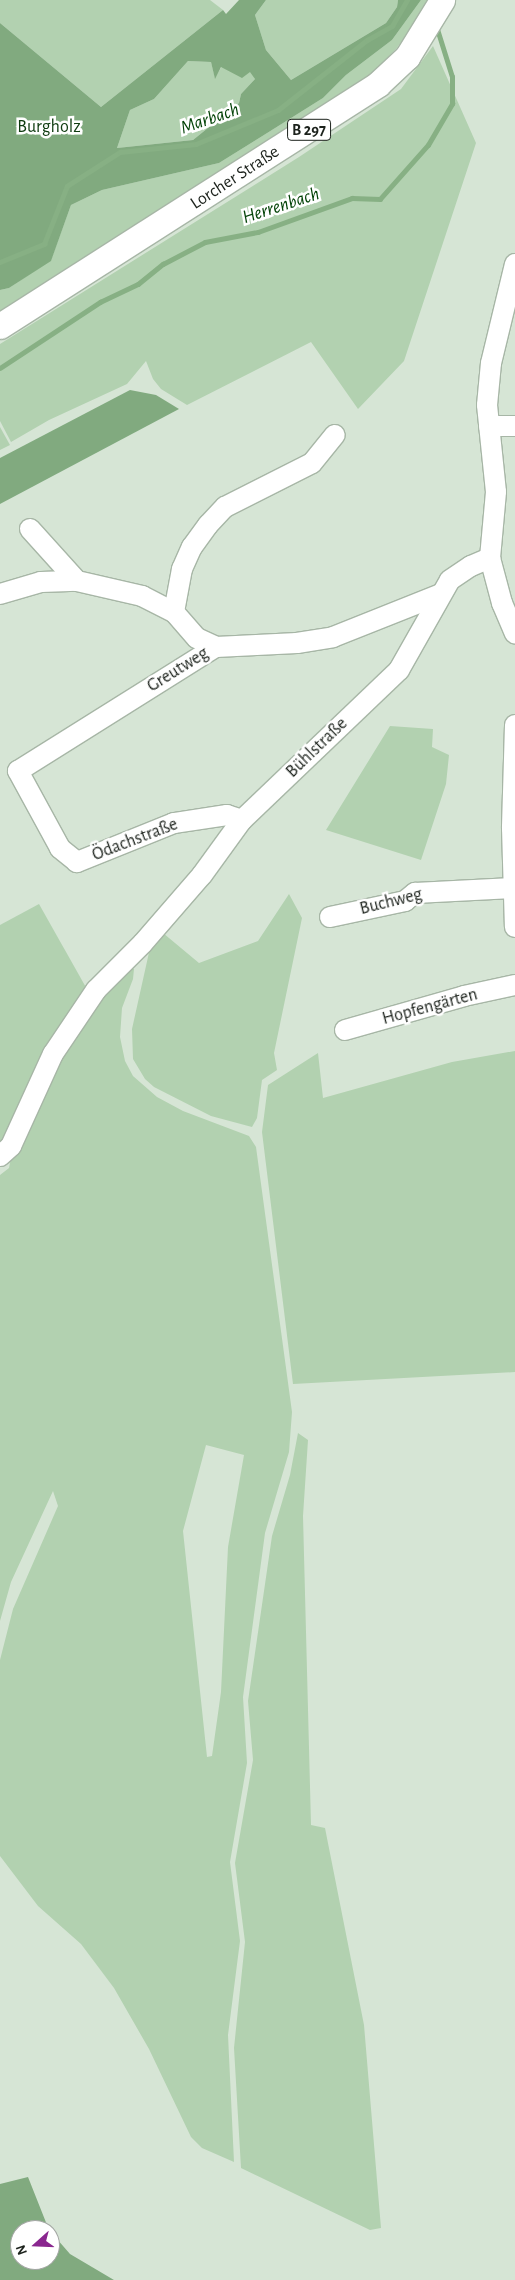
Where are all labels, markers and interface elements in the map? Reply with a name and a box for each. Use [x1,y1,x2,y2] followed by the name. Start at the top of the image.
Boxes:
[178,98,242,140] water label: Marbach
[17,116,81,138] park label: Burgholz
[286,116,332,144] road number: B 297
[187,141,283,215] street label: Lorcher Straße
[240,183,322,229] water label: Herrenbach
[143,643,213,697] street label: Greutweg
[282,713,352,783] street label: Bühlstraße
[89,814,181,866] street label: Ödachstraße
[358,884,424,920] street label: Buchweg
[380,984,480,1030] street label: Hopfengärten
[10,2220,60,2270] north arrow
[14,2243,30,2257] text: N

